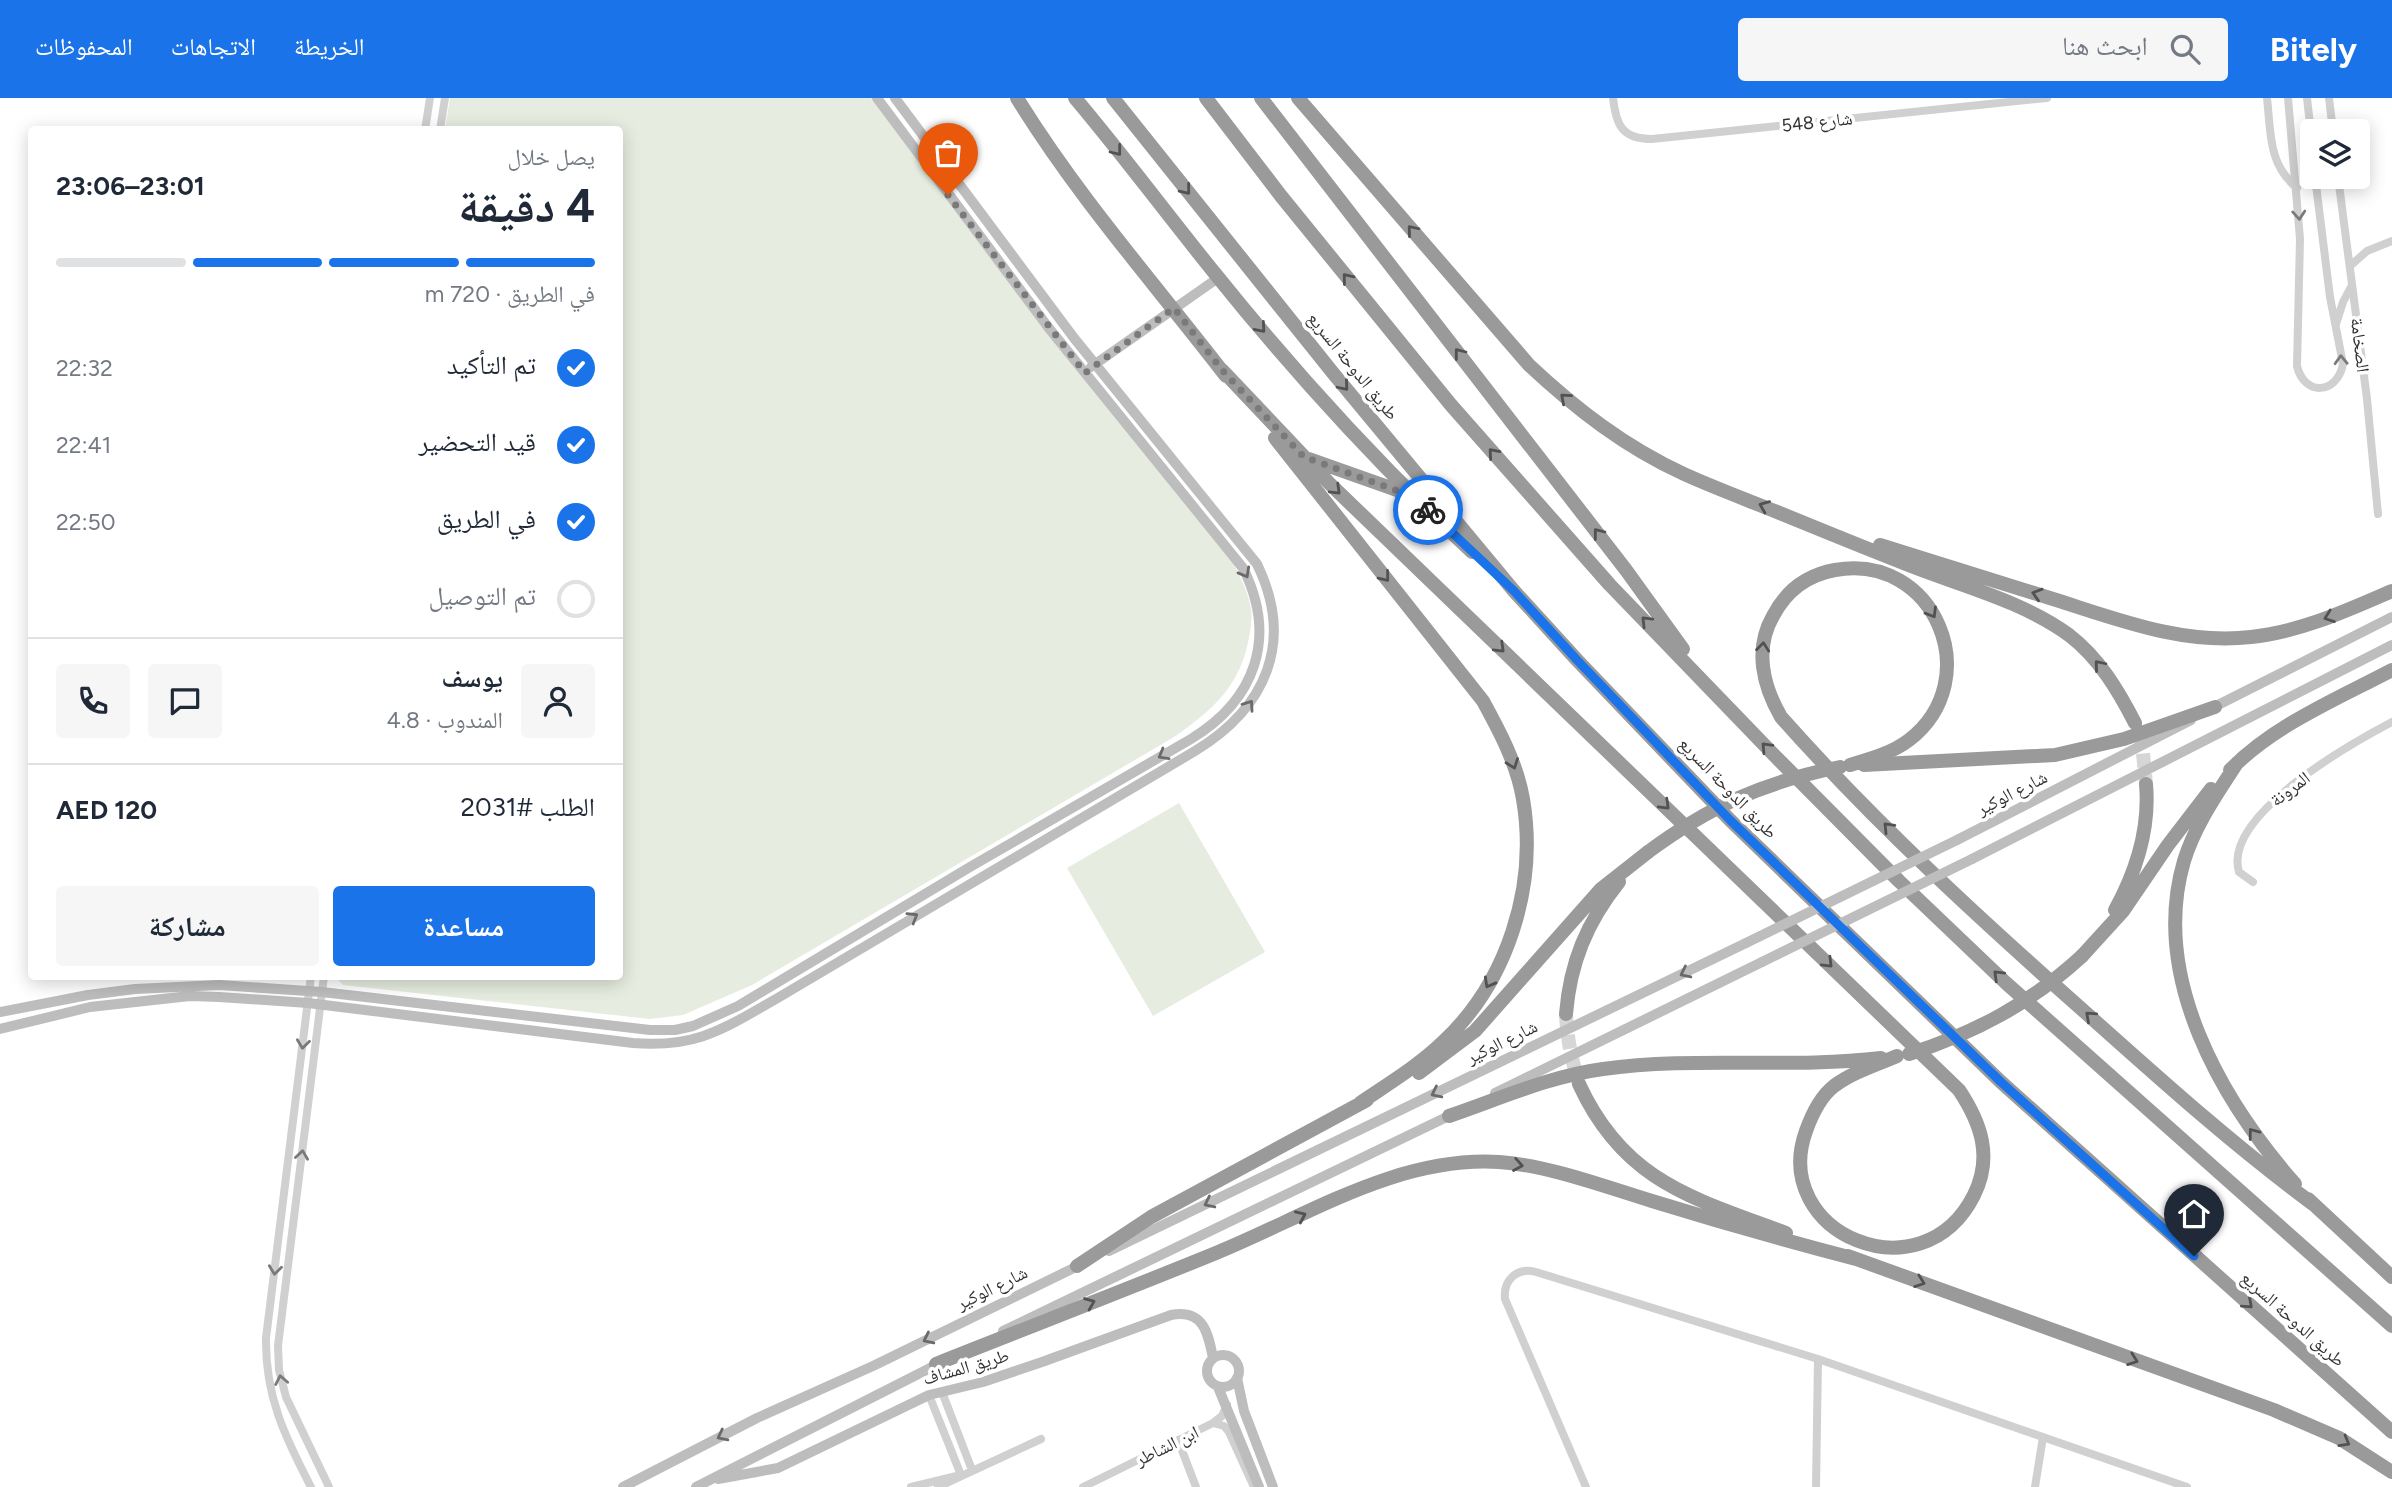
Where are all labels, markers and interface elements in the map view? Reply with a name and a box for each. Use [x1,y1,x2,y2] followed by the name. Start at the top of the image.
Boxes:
[1738,18,2228,81] search box
[2062,30,2148,62] text: ابحث هنا
[2166,30,2204,68] icon: search
[2270,30,2357,69] text: Bitely
[35,32,133,61] text: المحفوظات
[171,32,256,61] text: الاتجاهات
[294,32,365,61] text: الخريطة
[1780,107,1854,137] street label: شارع 548
[2300,119,2370,189] map controls
[2300,119,2370,189] button: layers
[918,123,978,195] pin
[929,134,967,172] icon: bag
[508,143,595,171] text: يصل خلال
[1109,144,1122,156] one-way arrow
[56,170,205,202] text: 23:01–23:06
[458,178,595,234] text: 4 دقيقة
[1178,182,1191,194] one-way arrow
[2291,209,2306,220] one-way arrow
[1408,225,1420,238] one-way arrow
[1343,273,1356,285] one-way arrow
[425,280,595,308] text: في الطريق · 720 m
[1302,308,1403,425] street label: طريق الدوحة السريع
[2346,316,2374,374] street label: الصخامة
[1253,320,1265,333] one-way arrow
[447,349,536,381] text: تم التأكيد
[557,349,595,387] icon: check
[1454,349,1467,361] one-way arrow
[56,354,113,382] text: 22:32
[2333,354,2349,365] one-way arrow
[1336,378,1348,391] one-way arrow
[1560,394,1573,406] one-way arrow
[419,426,536,458] text: قيد التحضير
[557,426,595,464] icon: check
[56,431,111,459] text: 22:41
[1489,448,1501,461] one-way arrow
[1393,475,1463,545] courier
[1328,482,1341,495] one-way arrow
[1409,491,1447,529] icon: bike
[1758,501,1770,515] one-way arrow
[437,503,536,535] text: في الطريق
[557,503,595,541] icon: check
[56,508,116,536] text: 22:50
[1594,529,1607,541] one-way arrow
[1237,566,1251,579] one-way arrow
[1377,570,1390,582] one-way arrow
[429,580,536,612] text: تم التوصيل
[2031,588,2044,602] one-way arrow
[1923,606,1936,619] one-way arrow
[2323,609,2336,623] one-way arrow
[1641,616,1654,629] one-way arrow
[1492,639,1505,652] one-way arrow
[1756,641,1771,653] one-way arrow
[2095,661,2107,674] one-way arrow
[442,662,503,694] text: يوسف
[56,664,130,738] button: phone
[148,664,222,738] button: chat
[521,664,595,738] button: person
[1241,700,1253,713] one-way arrow
[387,706,503,734] text: المندوب · 4.8
[1673,733,1782,844] street label: طريق الدوحة السريع
[1762,742,1775,755] one-way arrow
[1157,747,1170,760] one-way arrow
[1505,758,1519,770] one-way arrow
[1972,766,2051,821] street label: شارع الوكير
[2266,767,2314,811] street label: المرونة
[460,791,595,823] text: الطلب #2031
[56,794,157,826] text: AED 120
[1657,797,1670,810] one-way arrow
[1883,823,1896,836] one-way arrow
[56,886,319,966] button: مشاركة
[333,886,595,966] button: مساعدة
[905,912,918,925] one-way arrow
[1820,955,1833,968] one-way arrow
[1680,965,1692,979] one-way arrow
[1993,971,2006,984] one-way arrow
[1484,976,1497,988] one-way arrow
[2085,1012,2098,1024] one-way arrow
[1462,1015,1541,1069] street label: شارع الوكير
[295,1038,310,1050] one-way arrow
[1431,1085,1443,1099] one-way arrow
[2249,1129,2262,1141] one-way arrow
[294,1149,309,1160] one-way arrow
[1512,1157,1524,1172] one-way arrow
[2164,1184,2224,1256] pin
[1204,1194,1216,1208] one-way arrow
[2175,1195,2213,1233] icon: home
[1293,1210,1306,1224] one-way arrow
[952,1261,1031,1315] street label: شارع الوكير
[267,1264,282,1276] one-way arrow
[2236,1267,2350,1372] street label: طريق الدوحة السريع
[1913,1274,1925,1288] one-way arrow
[2239,1296,2252,1308] one-way arrow
[1084,1297,1096,1311] one-way arrow
[923,1331,935,1345] one-way arrow
[920,1344,1012,1390] street label: طريق المشاف
[2127,1352,2139,1366] one-way arrow
[275,1374,290,1386] one-way arrow
[1131,1421,1202,1471] street label: ابن الشاطر
[717,1428,729,1442] one-way arrow
[2338,1434,2351,1447] one-way arrow

